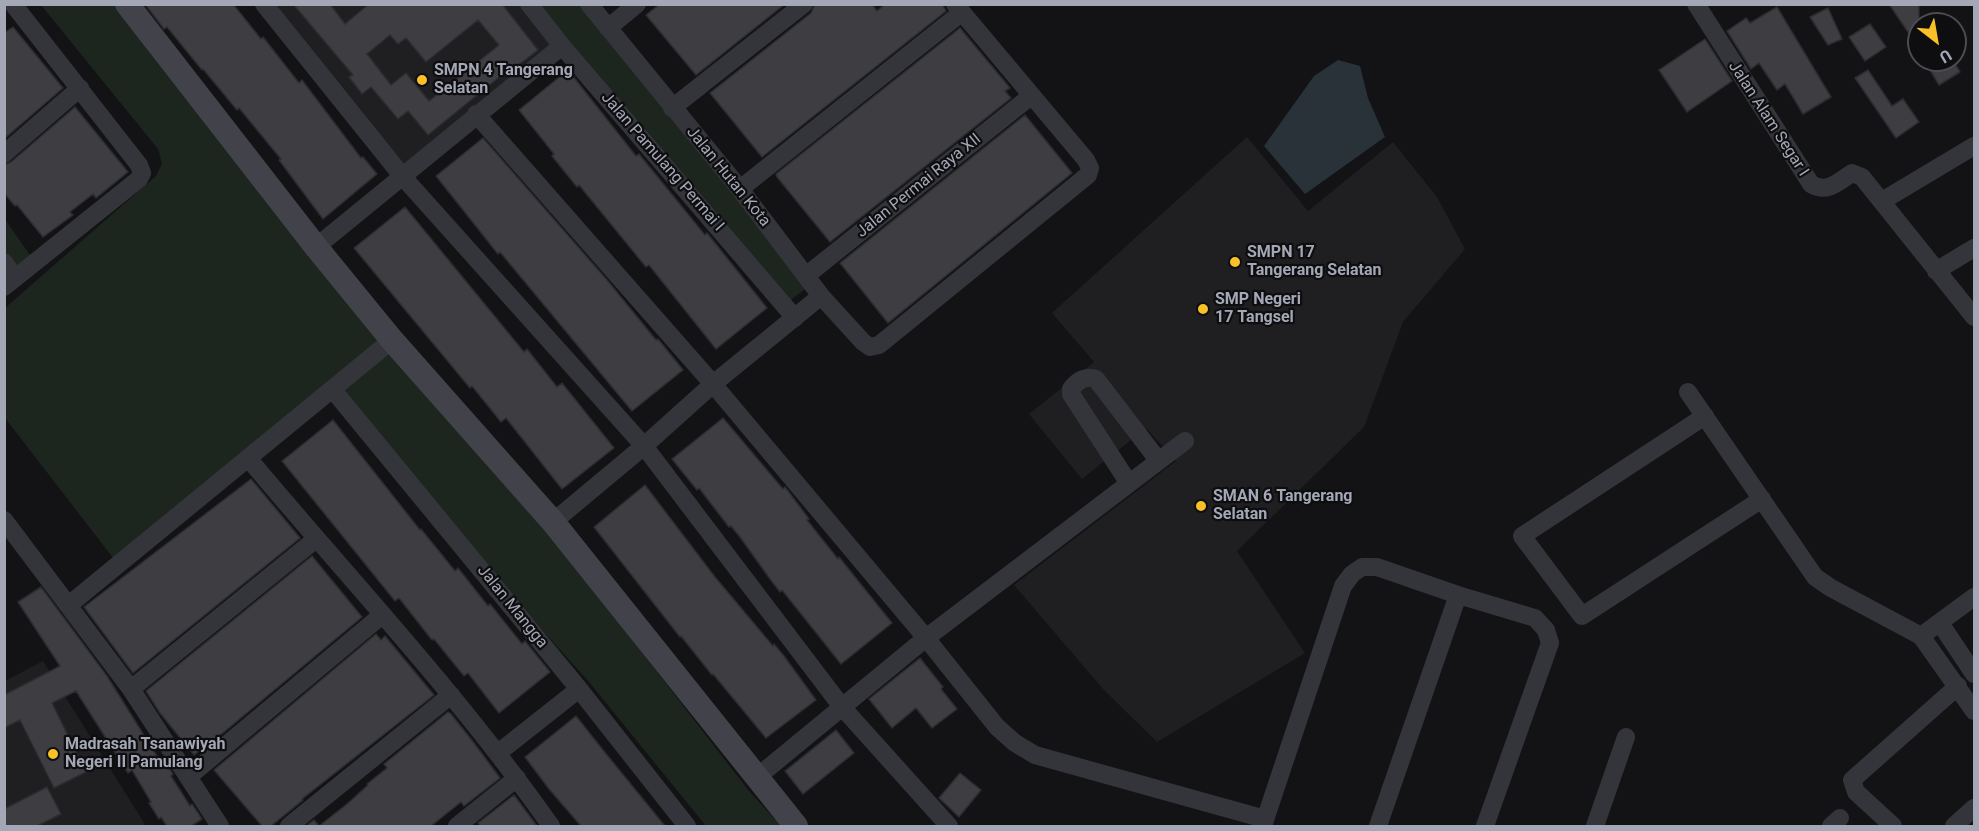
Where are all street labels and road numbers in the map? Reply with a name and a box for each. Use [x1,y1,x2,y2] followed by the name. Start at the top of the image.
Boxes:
[1724,58,1812,180] street label: Jalan Alam Segar I
[596,89,728,235] street label: Jalan Pamulang Permai I
[682,123,774,231] street label: Jalan Hutan Kota
[853,130,985,242] street label: Jalan Permai Raya XII
[473,562,551,652] street label: Jalan Mangga

